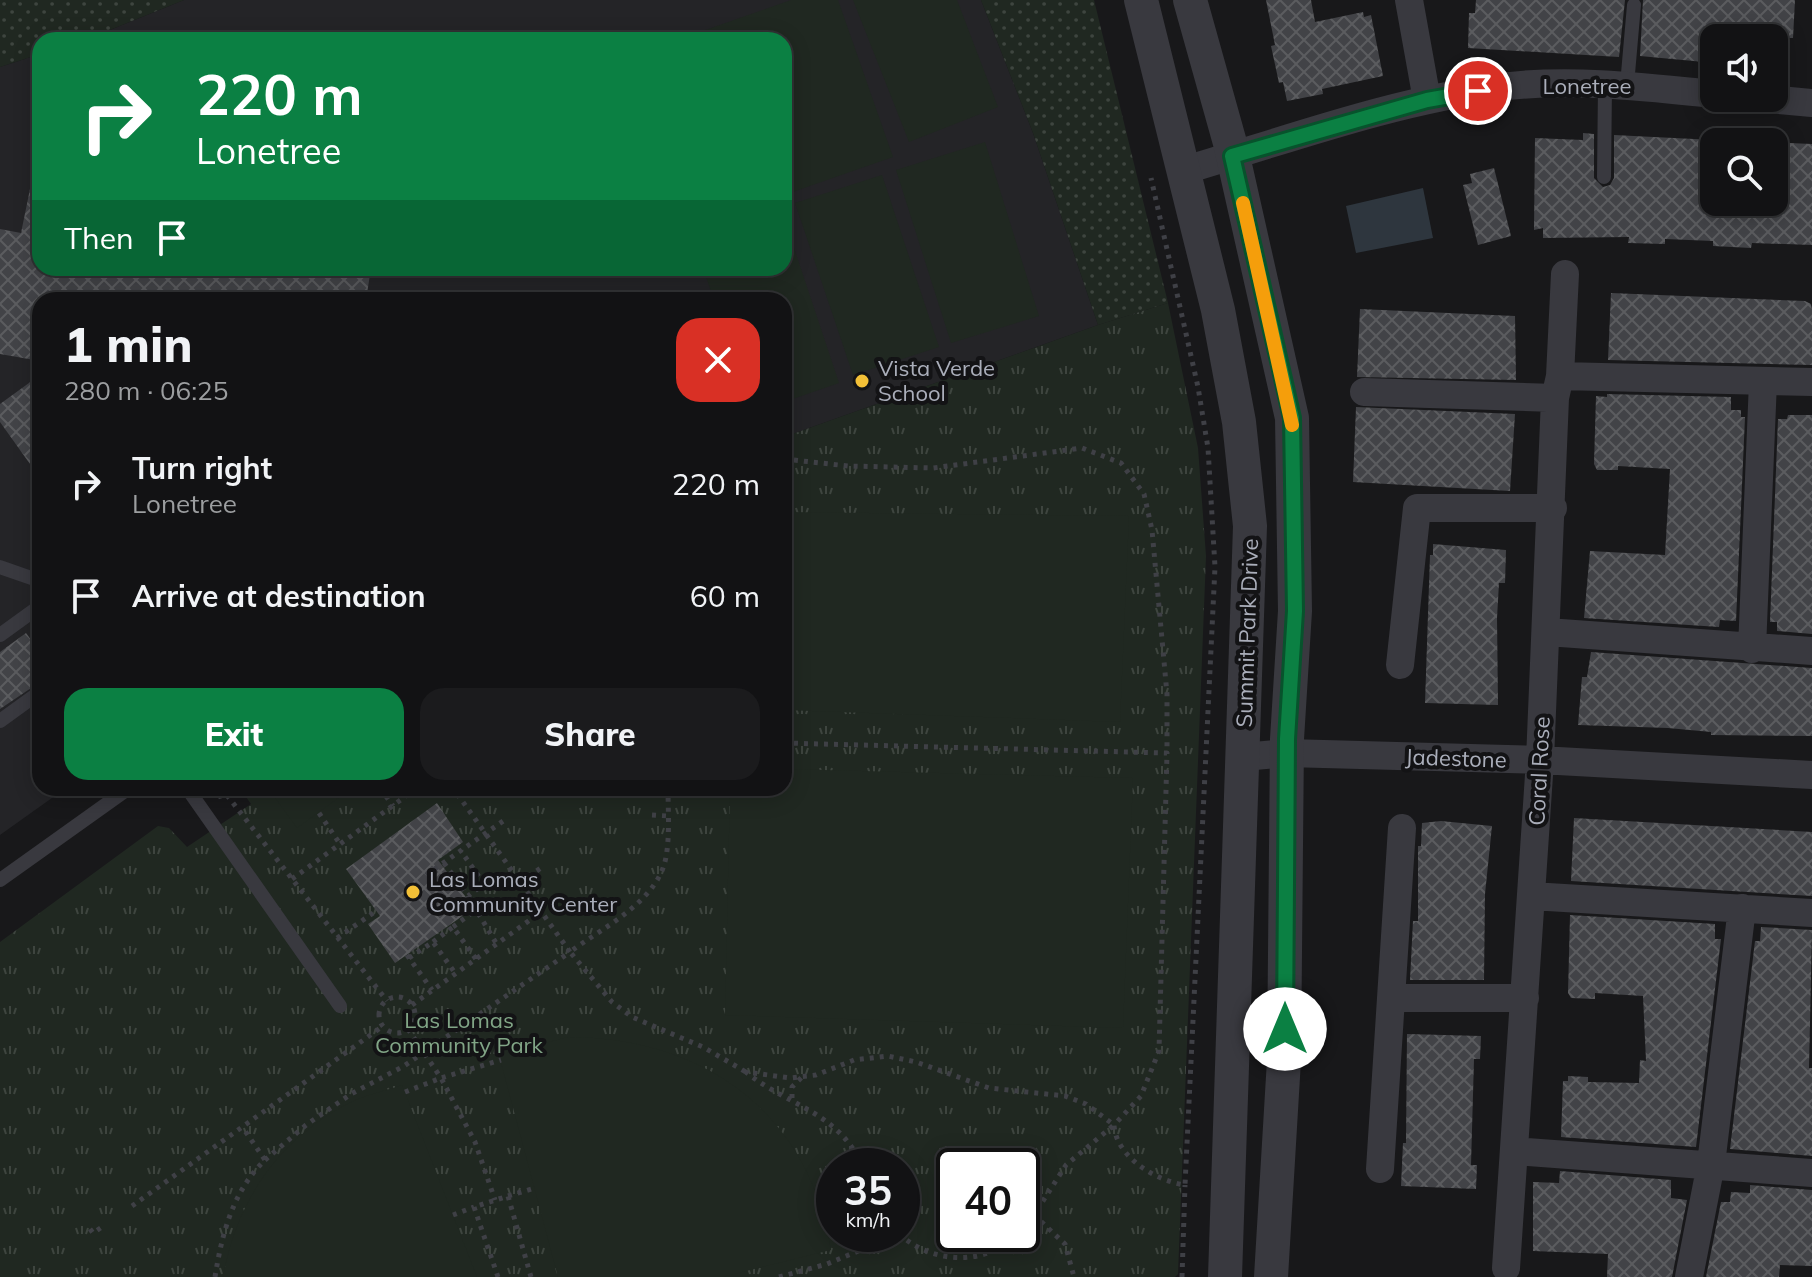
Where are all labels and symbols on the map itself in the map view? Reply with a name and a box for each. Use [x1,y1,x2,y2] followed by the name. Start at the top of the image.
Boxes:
[1444,57,1512,125] pin
[1543,72,1631,100] street label: Lonetree
[878,354,995,407] place label: Vista Verde School
[853,372,871,390] marker: Vista Verde School
[1230,538,1264,728] street label: Summit Park Drive
[1522,716,1556,826] street label: Coral Rose
[1405,742,1507,774] street label: Jadestone
[429,865,617,918] place label: Las Lomas Community Center
[404,883,422,901] marker: Las Lomas Community Center
[1243,987,1327,1071] position arrow
[375,1006,544,1059] park label: Las Lomas Community Park
[936,1148,1040,1252] speed limit sign: 40

